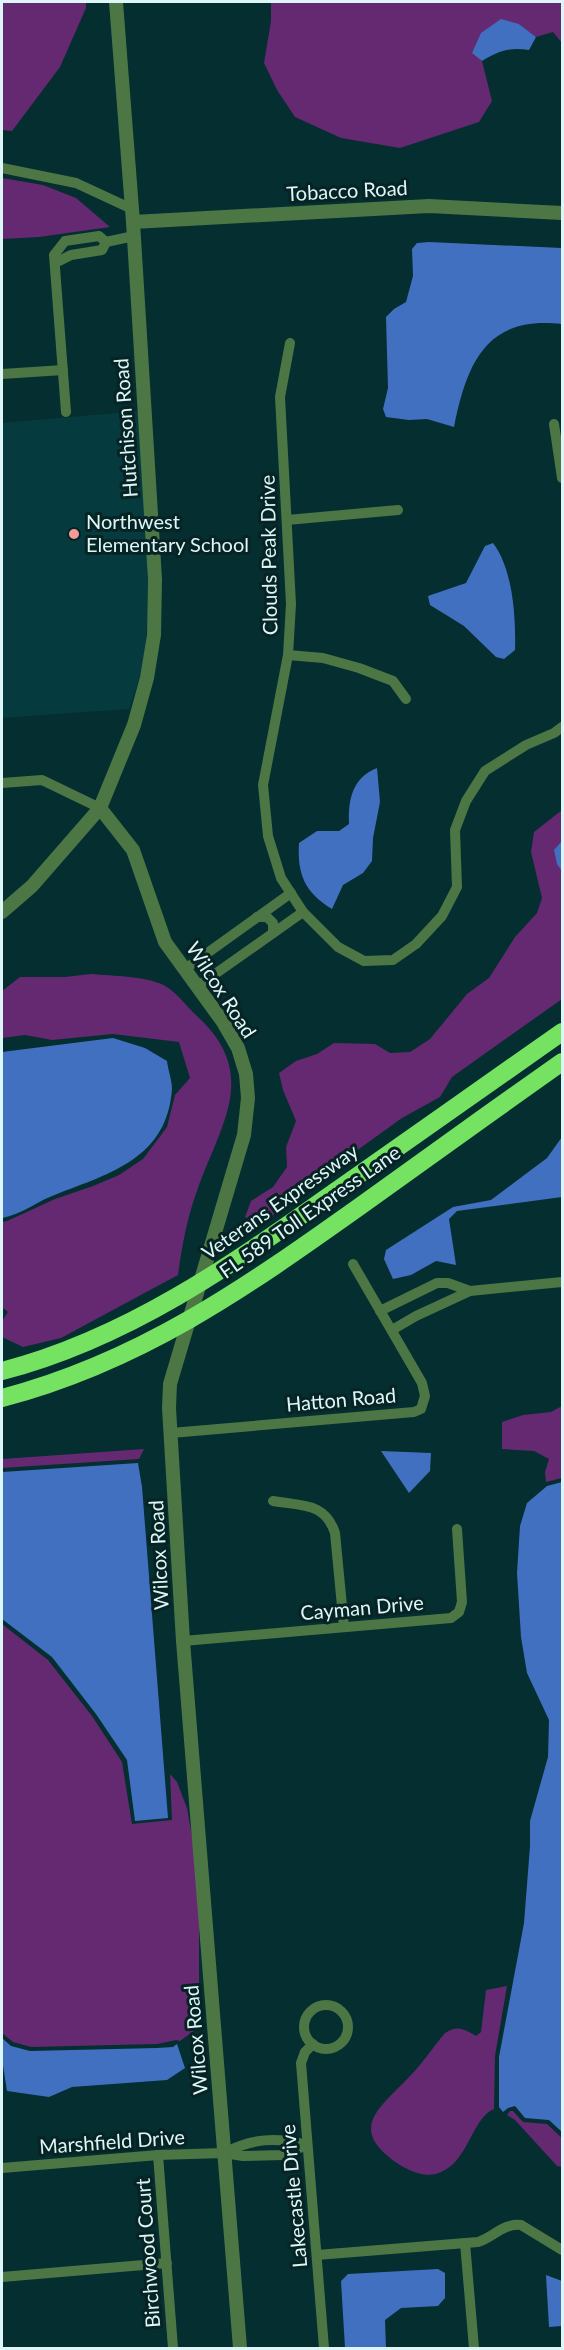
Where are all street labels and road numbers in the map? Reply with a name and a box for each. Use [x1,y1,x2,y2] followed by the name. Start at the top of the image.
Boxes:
[286,175,408,205] street label: Tobacco Road
[108,358,142,498] street label: Hutchison Road
[255,475,281,635] street label: Clouds Peak Drive
[182,937,262,1042] street label: Wilcox Road
[197,1138,363,1264] street label: Veterans Expressway
[214,1140,404,1283] street label: FL 589 Toll Express Lane
[285,1382,397,1416] street label: Hatton Road
[143,1500,173,1611] street label: Wilcox Road
[299,1590,425,1624] street label: Cayman Drive
[178,1984,212,2096] street label: Wilcox Road
[275,2123,311,2269] street label: Lakecastle Drive
[38,2124,186,2158] street label: Marshfield Drive
[130,2178,164,2329] street label: Birchwood Court

